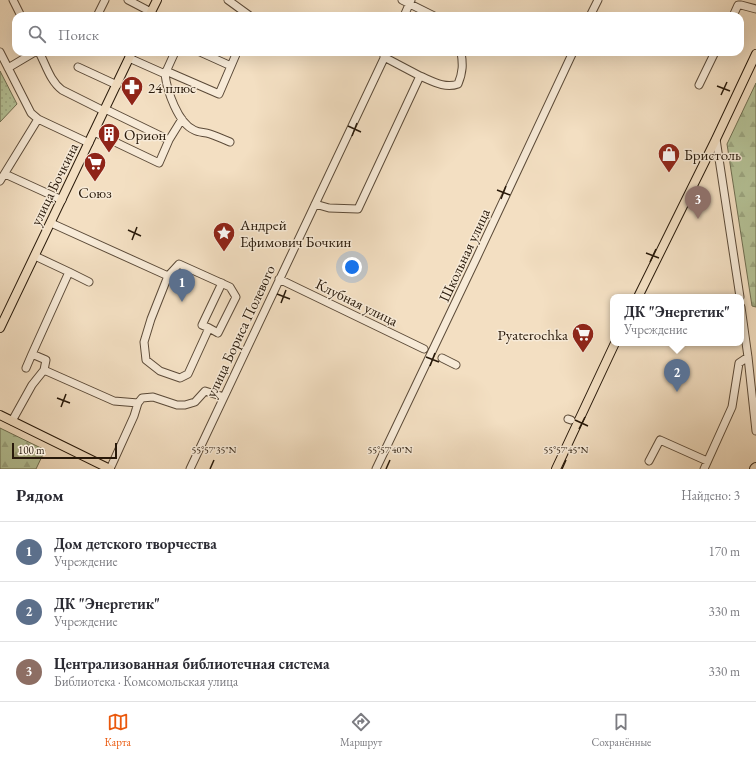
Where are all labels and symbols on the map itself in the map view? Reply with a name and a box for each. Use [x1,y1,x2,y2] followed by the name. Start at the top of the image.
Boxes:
[119,74,145,107] pharmacy icon: 24 плюс
[148,78,196,97] place label: 24 плюс
[96,121,122,154] building icon: Орион
[124,125,167,144] place label: Орион
[26,139,82,229] street label: улица Бочкина
[656,141,682,174] shop icon: Бристоль
[684,145,741,164] place label: Бристоль
[82,150,108,183] supermarket icon: Союз
[78,183,112,202] place label: Союз
[685,186,711,219] pin: 3
[434,205,494,305] street label: Школьная улица
[239,215,352,251] place label: Андрей Ефимович Бочкин
[211,220,237,253] place icon: Андрей Ефимович Бочкин
[342,257,362,277] your location
[201,262,279,400] street label: улица Бориса Полевого
[169,269,195,302] pin: 1
[313,274,401,330] street label: Клубная улица
[570,321,596,354] supermarket icon: Pyaterochka
[498,325,568,344] place label: Pyaterochka
[664,359,690,392] pin: 2
[12,441,117,460] scale bar
[192,443,237,456] text: 55°57'35"N
[368,443,413,456] text: 55°57'40"N
[544,443,589,456] text: 55°57'45"N

